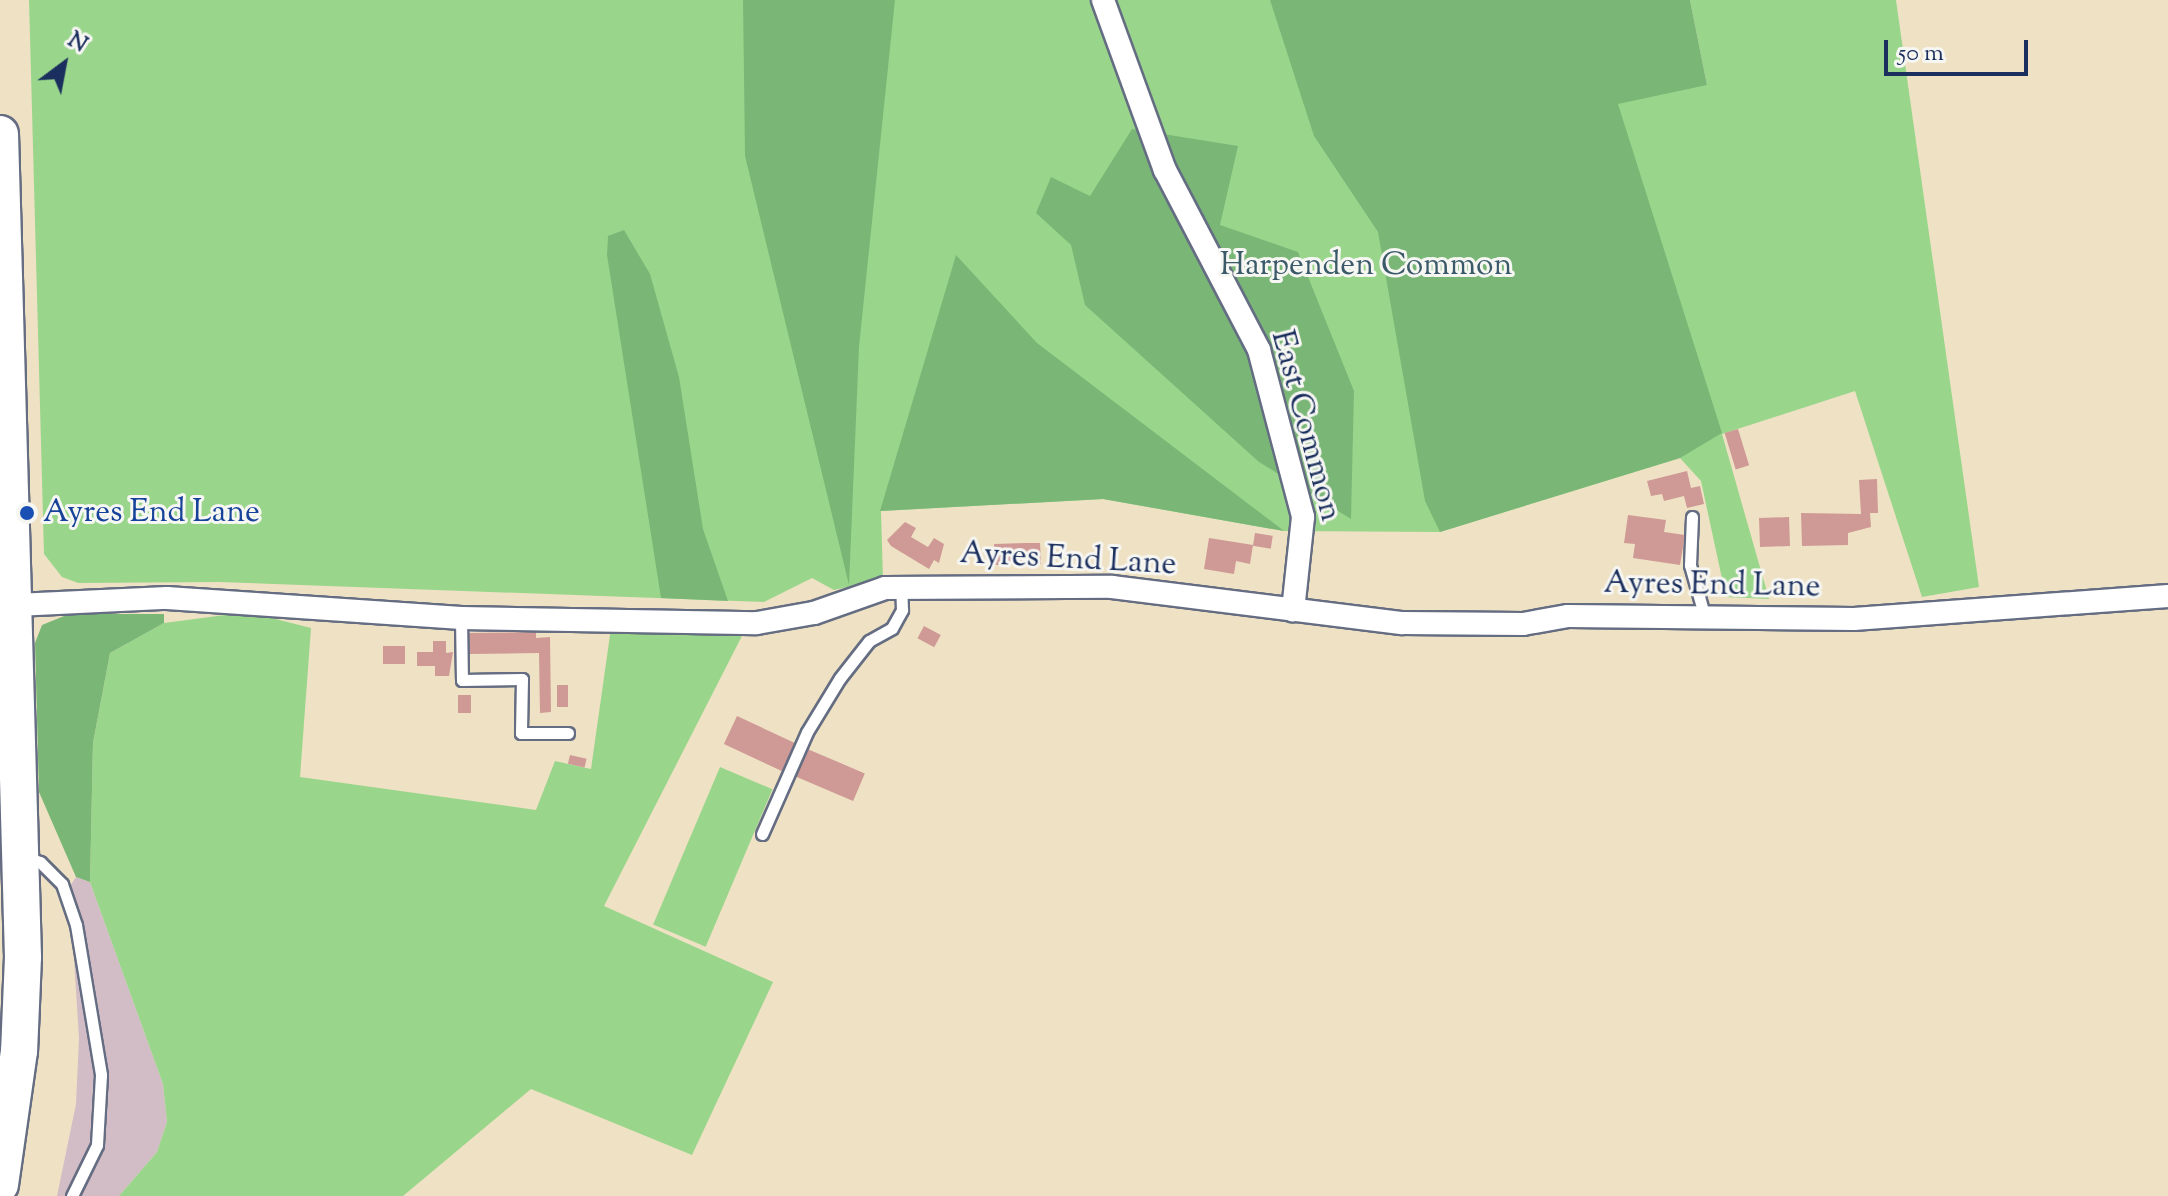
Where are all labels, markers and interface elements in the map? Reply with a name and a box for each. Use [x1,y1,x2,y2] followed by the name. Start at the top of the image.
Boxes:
[24,24,104,104] north arrow
[1888,24,2032,74] scale bar
[61,25,93,62] text: N
[1898,37,1944,71] text: 50 m
[1220,247,1512,285] park label: Harpenden Common
[1261,326,1349,526] street label: East Common
[43,494,260,532] place label: Ayres End Lane
[18,504,36,522] marker: Ayres End Lane
[959,535,1177,585] street label: Ayres End Lane
[1603,565,1821,607] street label: Ayres End Lane

